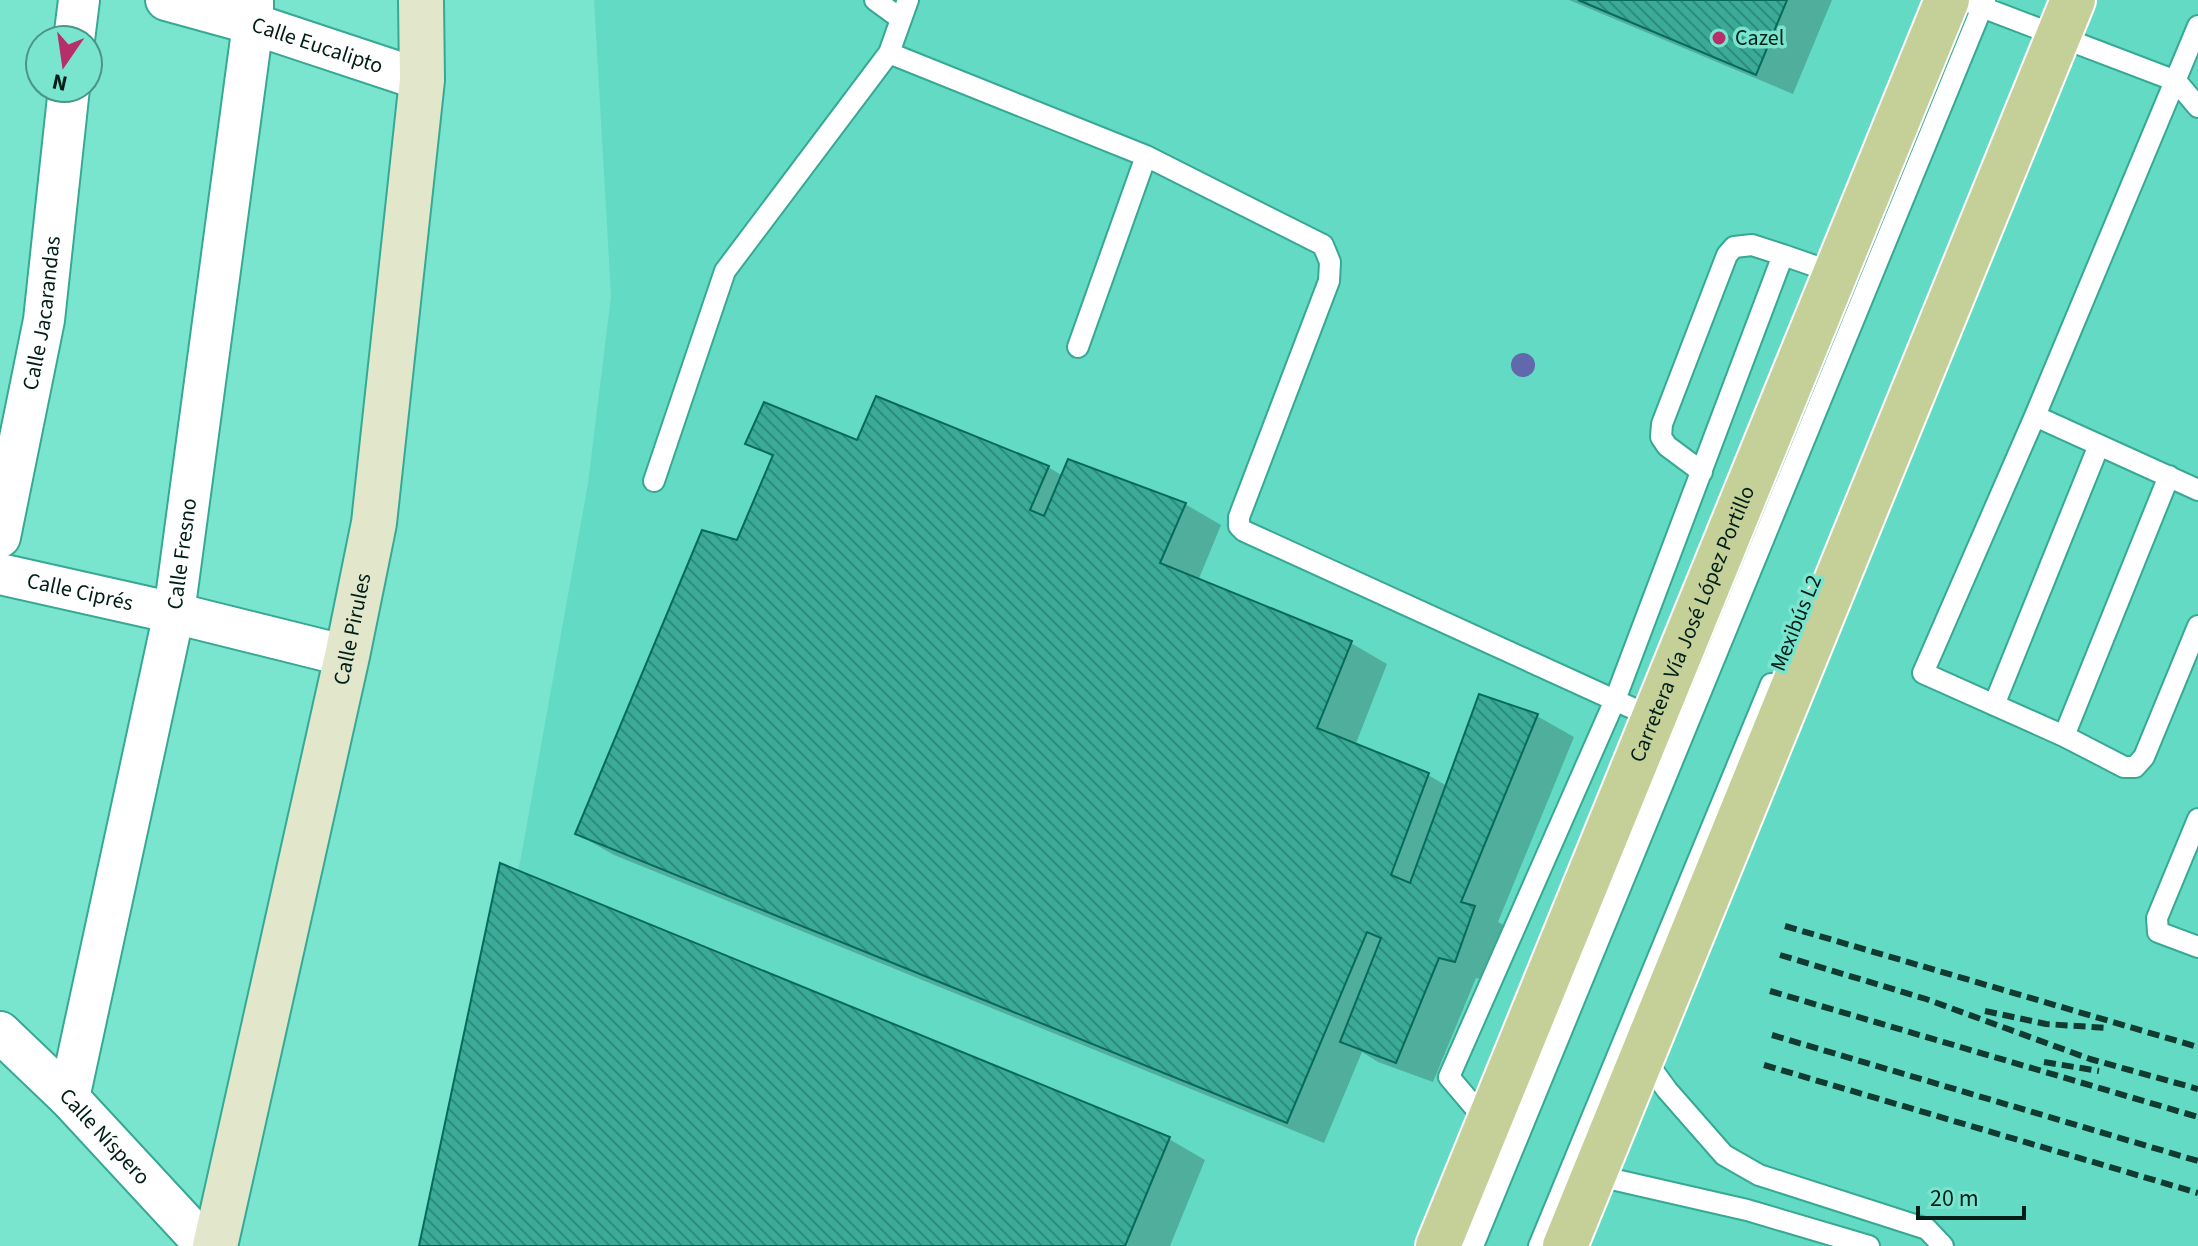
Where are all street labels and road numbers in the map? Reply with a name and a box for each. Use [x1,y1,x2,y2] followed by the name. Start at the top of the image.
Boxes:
[247,9,387,82] street label: Calle Eucalipto
[14,234,69,393] street label: Calle Jacarandas
[1621,481,1763,767] street label: Carretera Vía José López Portillo
[159,496,205,612] street label: Calle Fresno
[24,565,136,619] street label: Calle Ciprés
[325,570,379,688] street label: Calle Pirules
[1762,570,1830,676] street label: Mexibús L2
[52,1081,158,1192] street label: Calle Níspero

